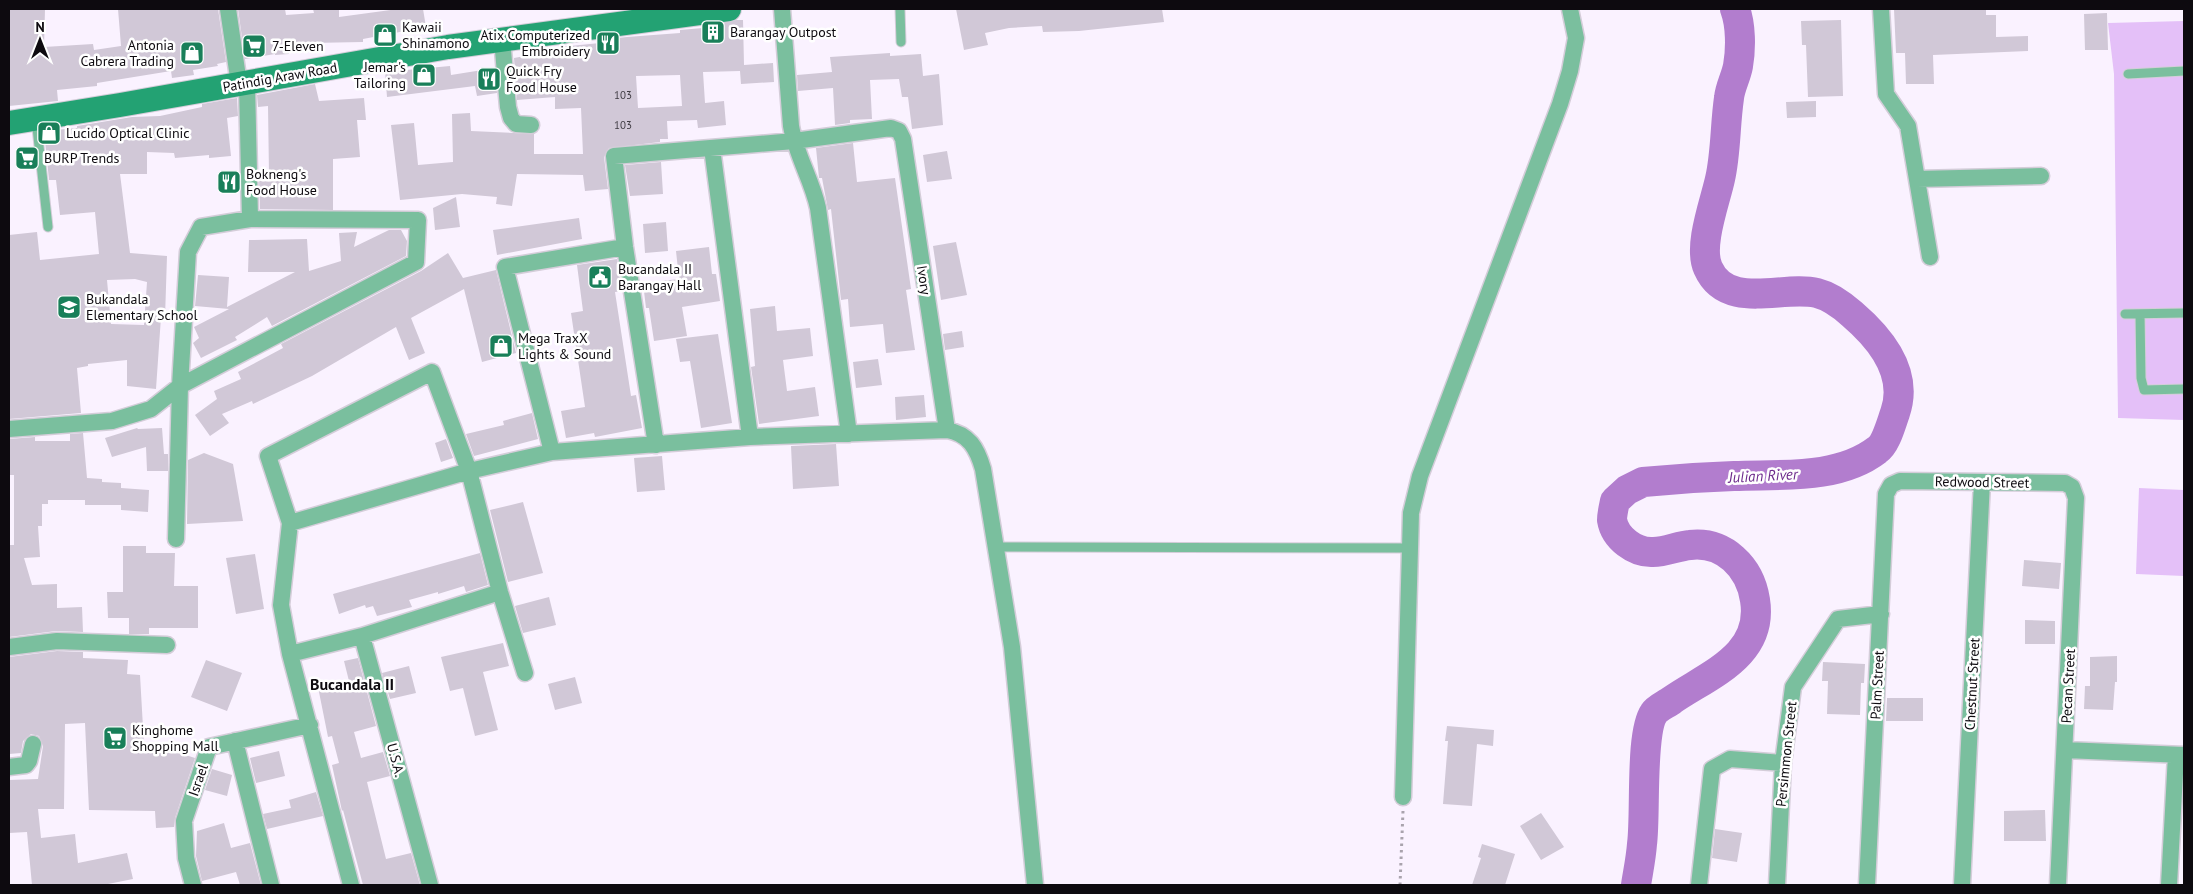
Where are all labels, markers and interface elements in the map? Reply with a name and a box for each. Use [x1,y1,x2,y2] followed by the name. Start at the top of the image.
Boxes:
[15,15,65,65] north arrow
[35,18,45,36] text: N
[402,18,469,52] place label: Kawaii Shinamono
[700,19,726,45] building icon: Barangay Outpost
[372,22,398,48] shop icon: Kawaii Shinamono
[730,23,837,41] place label: Barangay Outpost
[481,26,590,60] place label: Atix Computerized Embroidery
[595,30,621,56] restaurant icon: Atix Computerized Embroidery
[241,33,267,59] supermarket icon: 7-Eleven
[80,36,174,70] place label: Antonia Cabrera Trading
[272,37,324,55] place label: 7-Eleven
[179,40,205,66] shop icon: Antonia Cabrera Trading
[221,58,339,96] street label: Patindig Araw Road
[354,58,406,92] place label: Jemar's Tailoring
[411,62,437,88] shop icon: Jemar's Tailoring
[506,62,577,96] place label: Quick Fry Food House
[476,66,502,92] restaurant icon: Quick Fry Food House
[614,88,632,102] house number: 103
[614,118,632,132] house number: 103
[36,120,62,146] shop icon: Lucido Optical Clinic
[66,124,190,142] place label: Lucido Optical Clinic
[14,145,40,171] supermarket icon: BURP Trends
[44,149,120,167] place label: BURP Trends
[246,165,317,199] place label: Bokneng's Food House
[216,169,242,195] restaurant icon: Bokneng's Food House
[618,260,701,294] place label: Bucandala II Barangay Hall
[587,264,613,290] public building icon: Bucandala II Barangay Hall
[913,264,935,296] street label: Ivory
[86,290,198,324] place label: Bukandala Elementary School
[56,294,82,320] school or university icon: Bukandala Elementary School
[518,329,611,363] place label: Mega TraxX Lights & Sound
[488,333,514,359] shop icon: Mega TraxX Lights & Sound
[1727,464,1799,487] water label: Julian River
[1935,472,2030,492] street label: Redwood Street
[1961,637,1983,731] street label: Chestnut Street
[2057,648,2079,724] street label: Pecan Street
[1866,650,1888,720] street label: Palm Street
[310,674,394,694] district label: Bucandala II
[1771,700,1801,808] street label: Persimmon Street
[132,721,219,755] place label: Kinghome Shopping Mall
[102,725,128,751] supermarket icon: Kinghome Shopping Mall
[383,741,409,779] street label: U.S.A.
[184,762,212,798] street label: Israel

